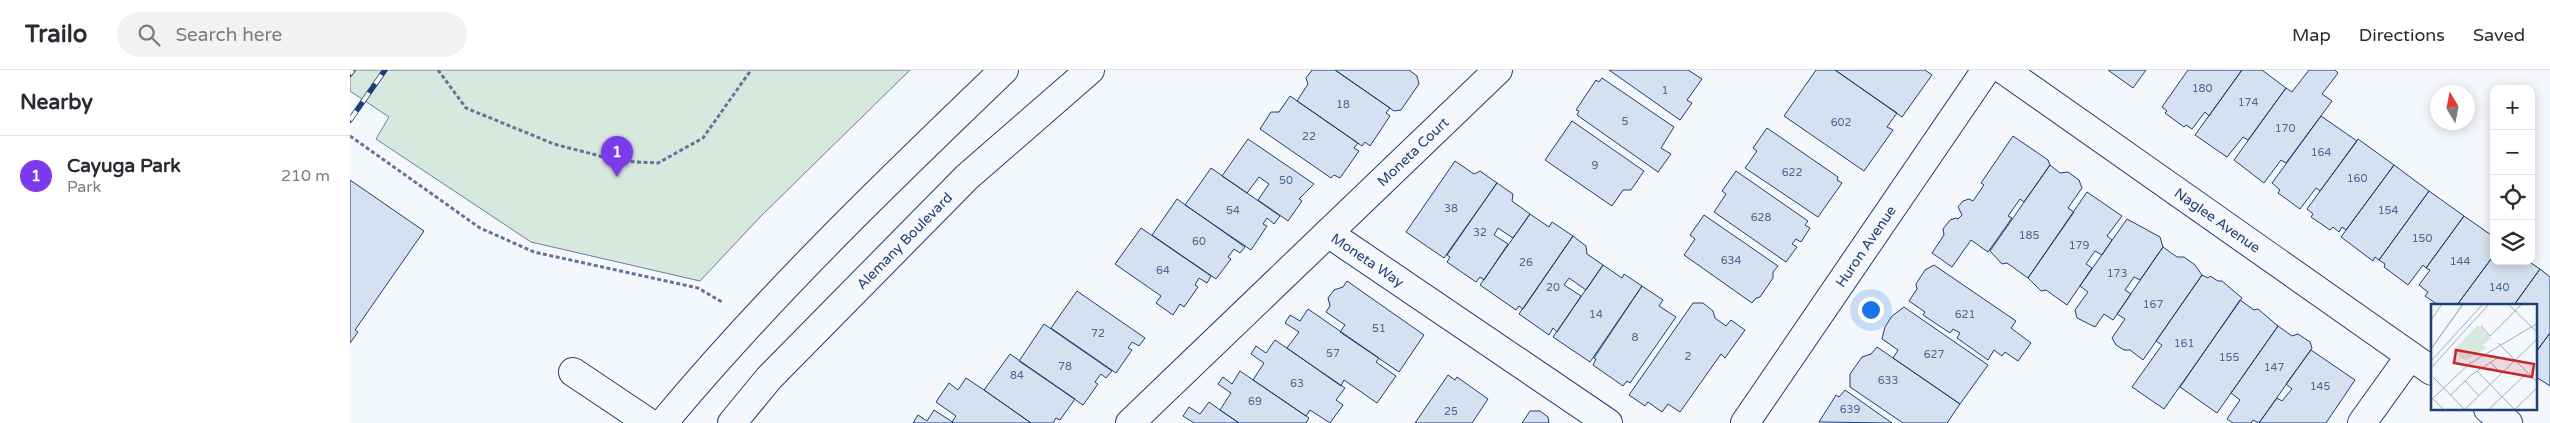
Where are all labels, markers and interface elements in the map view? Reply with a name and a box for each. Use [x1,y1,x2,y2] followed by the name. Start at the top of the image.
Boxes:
[117,12,467,57] search box
[25,20,87,49] text: Trailo
[135,21,163,49] icon: search
[175,24,282,46] text: Search here
[2292,24,2331,46] text: Map
[2359,24,2445,46] text: Directions
[2473,24,2525,46] text: Saved
[2192,82,2212,95] house number: 180
[1662,84,1668,97] house number: 1
[2430,85,2475,130] north arrow
[2490,85,2535,265] map controls
[2490,85,2535,130] button: +
[20,90,93,115] text: Nearby
[2238,96,2258,109] house number: 174
[1336,98,1350,111] house number: 18
[1374,113,1453,190] street label: Moneta Court
[1622,115,1629,128] house number: 5
[1831,116,1851,129] house number: 602
[2275,122,2295,135] house number: 170
[1302,130,1316,143] house number: 22
[2490,130,2535,175] button: −
[601,136,633,177] pin: 1
[2311,146,2331,159] house number: 164
[67,155,181,177] text: Cayuga Park
[1592,159,1599,172] house number: 9
[31,166,41,186] text: 1
[281,166,330,186] text: 210 m
[1782,166,1802,179] house number: 622
[2347,172,2367,185] house number: 160
[1279,174,1293,187] house number: 50
[2490,175,2535,220] button: locate
[67,177,101,197] text: Park
[2171,184,2264,256] street label: Naglee Avenue
[853,189,956,293] street label: Alemany Boulevard
[1444,202,1458,215] house number: 38
[1832,202,1899,290] street label: Huron Avenue
[1226,204,1240,217] house number: 54
[2378,204,2398,217] house number: 154
[1751,211,1771,224] house number: 628
[2490,220,2535,265] button: layers
[1473,226,1487,239] house number: 32
[1328,229,1408,291] street label: Moneta Way
[2019,229,2039,242] house number: 185
[2412,232,2432,245] house number: 150
[1192,235,1206,248] house number: 60
[2069,239,2089,252] house number: 179
[1721,254,1741,267] house number: 634
[2450,255,2470,268] house number: 144
[1519,256,1533,269] house number: 26
[1156,264,1170,277] house number: 64
[2107,267,2127,280] house number: 173
[1546,281,1560,294] house number: 20
[2489,281,2509,294] house number: 140
[1858,297,1884,323] your location
[2143,298,2163,311] house number: 167
[2431,304,2538,410] inset map
[1589,308,1603,321] house number: 14
[1955,308,1975,321] house number: 621
[1372,322,1386,335] house number: 51
[1091,327,1105,340] house number: 72
[1632,331,1639,344] house number: 8
[2174,337,2194,350] house number: 161
[1326,347,1340,360] house number: 57
[1924,348,1944,361] house number: 627
[1685,350,1692,363] house number: 2
[2219,351,2239,364] house number: 155
[1058,360,1072,373] house number: 78
[2264,361,2284,374] house number: 147
[1010,369,1024,382] house number: 84
[1878,374,1898,387] house number: 633
[1290,377,1304,390] house number: 63
[2310,380,2330,393] house number: 145
[1248,395,1262,408] house number: 69
[1840,403,1860,416] house number: 639
[1444,405,1458,418] house number: 25

